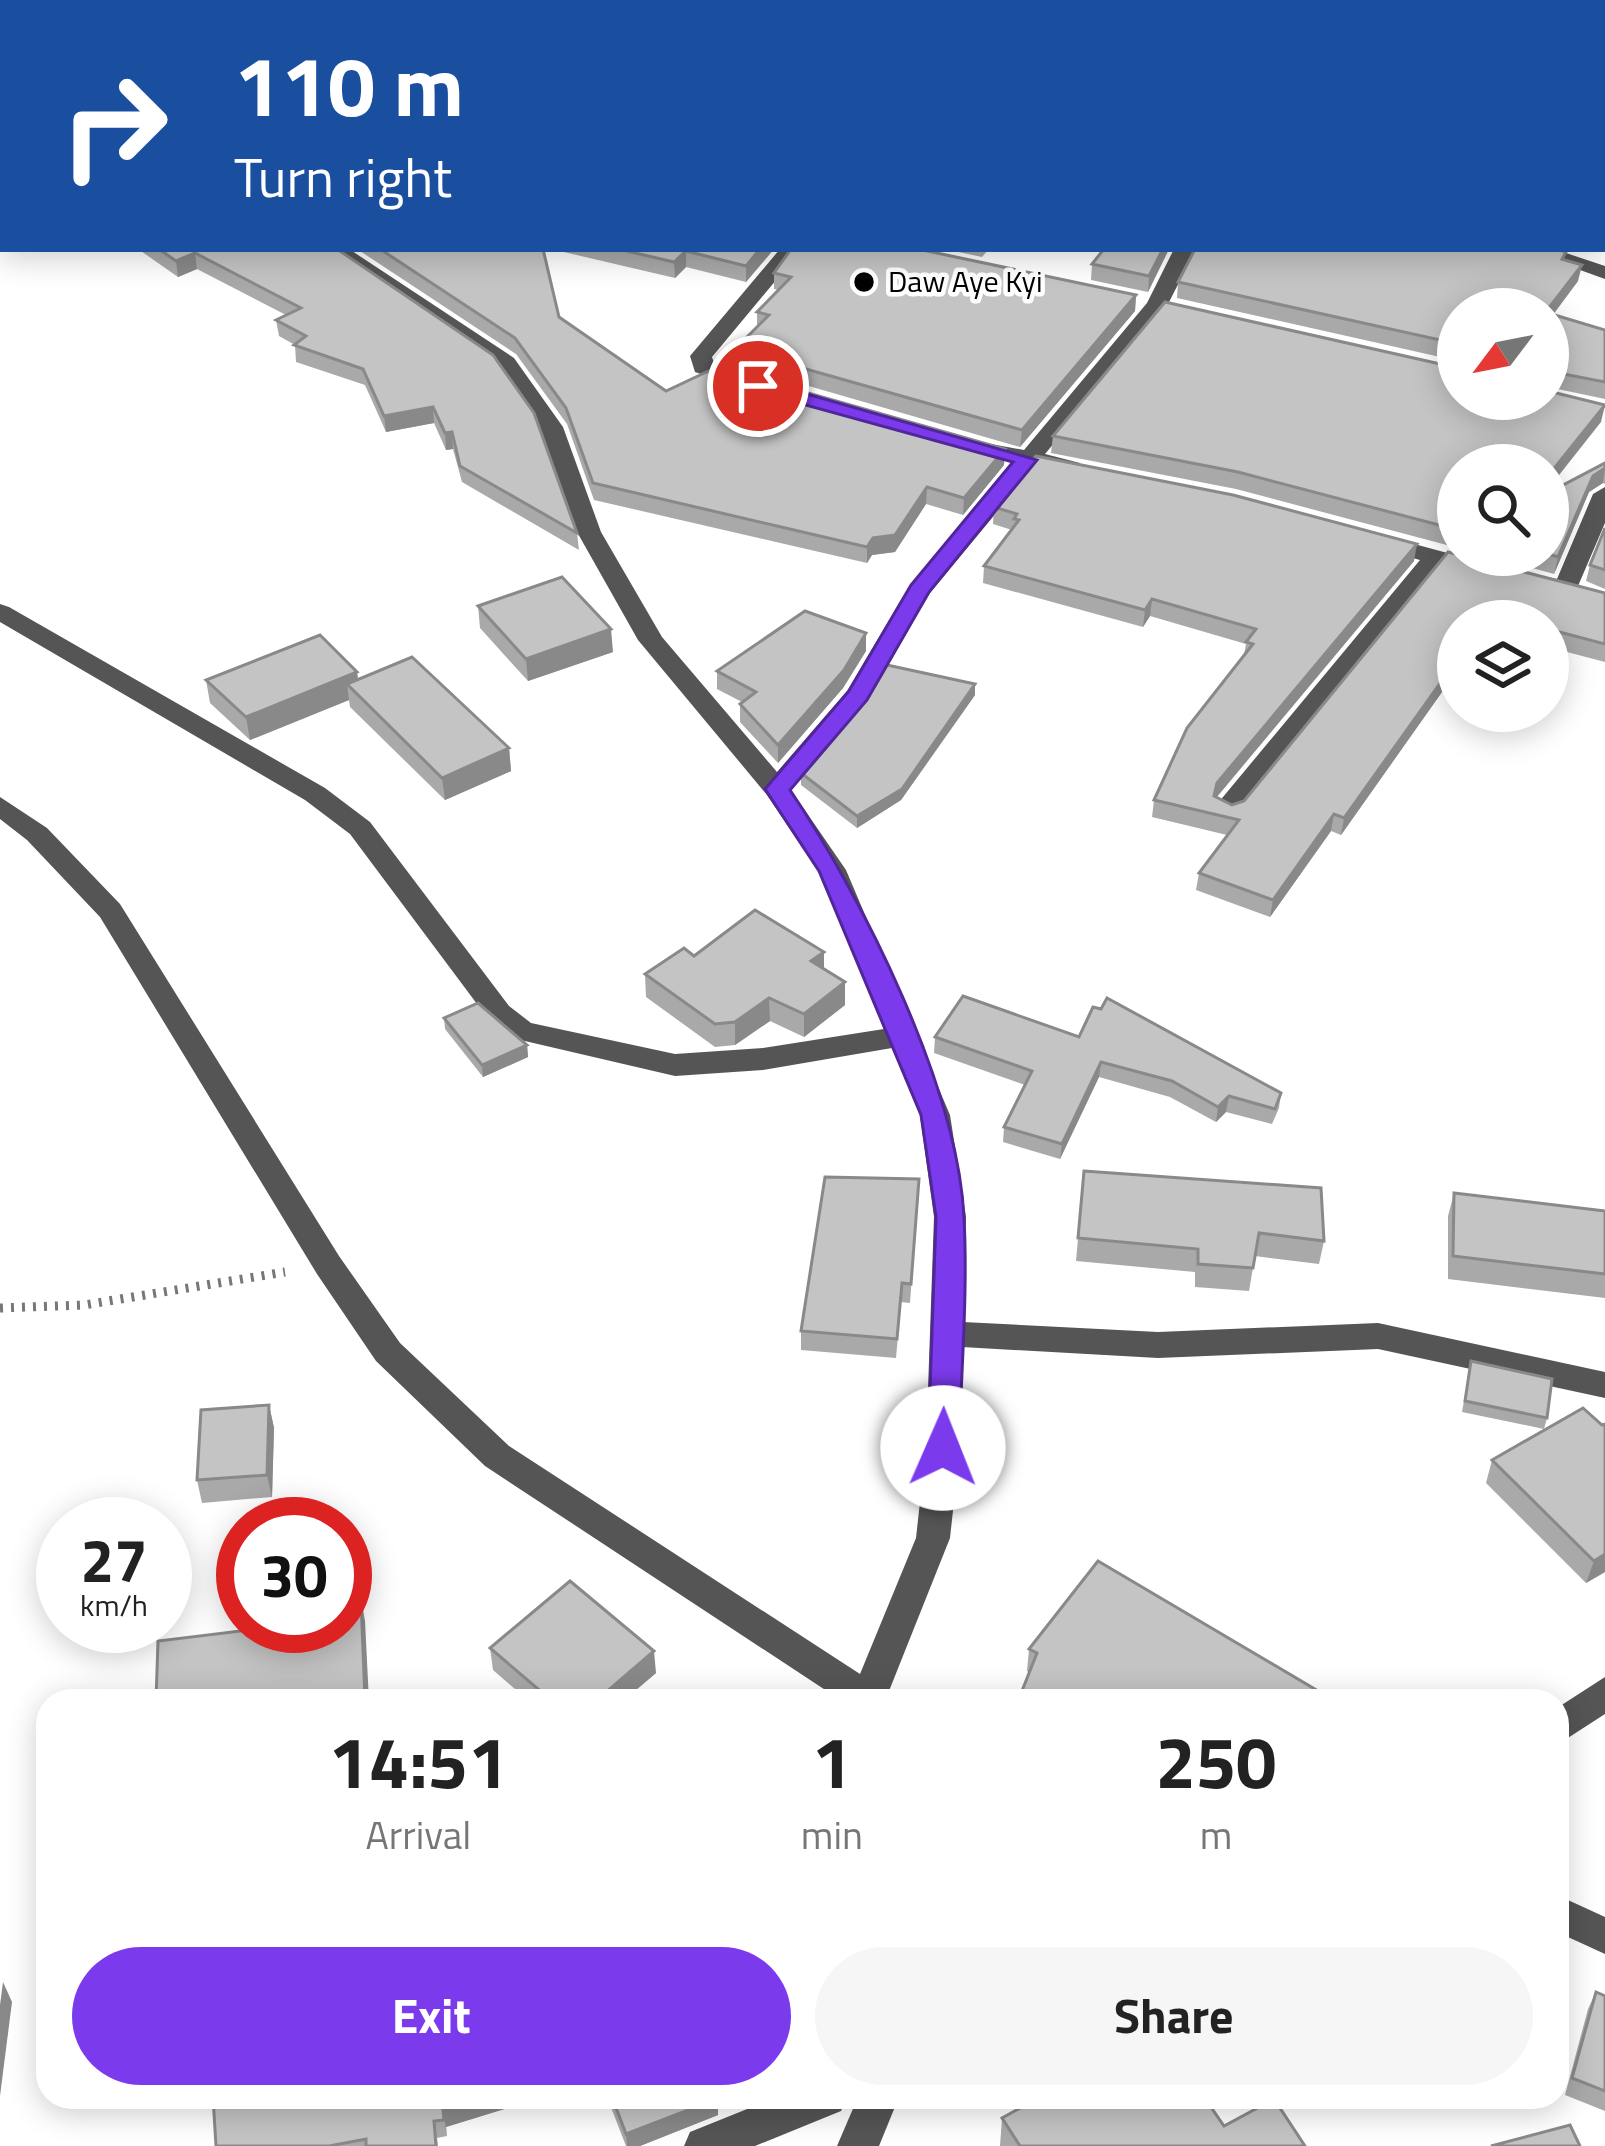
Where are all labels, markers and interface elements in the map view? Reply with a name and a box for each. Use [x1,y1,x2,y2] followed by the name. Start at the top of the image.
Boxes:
[234,21,464,149] text: 110 m
[36,48,192,204] icon: right
[234,136,452,218] text: Turn right
[888,258,1043,304] place label: Daw Aye Kyi
[851,269,877,295] marker: Daw Aye Kyi
[1437,288,1569,420] north arrow
[1437,288,1569,732] map controls
[707,335,809,437] pin
[725,353,791,419] icon: arrive
[1437,444,1569,576] button: search
[1437,600,1569,732] button: layers
[880,1385,1006,1511] position arrow
[216,1497,372,1653] speed limit sign: 30
[80,1514,148,1605] text: 27
[80,1582,148,1628] text: km/h
[329,1706,508,1816] text: 14:51
[812,1706,852,1816] text: 1
[1155,1706,1276,1816] text: 250
[366,1805,471,1864] text: Arrival
[801,1805,863,1864] text: min
[1200,1805,1232,1864] text: m
[72,1947,791,2085] button: Exit
[815,1947,1533,2085] button: Share

